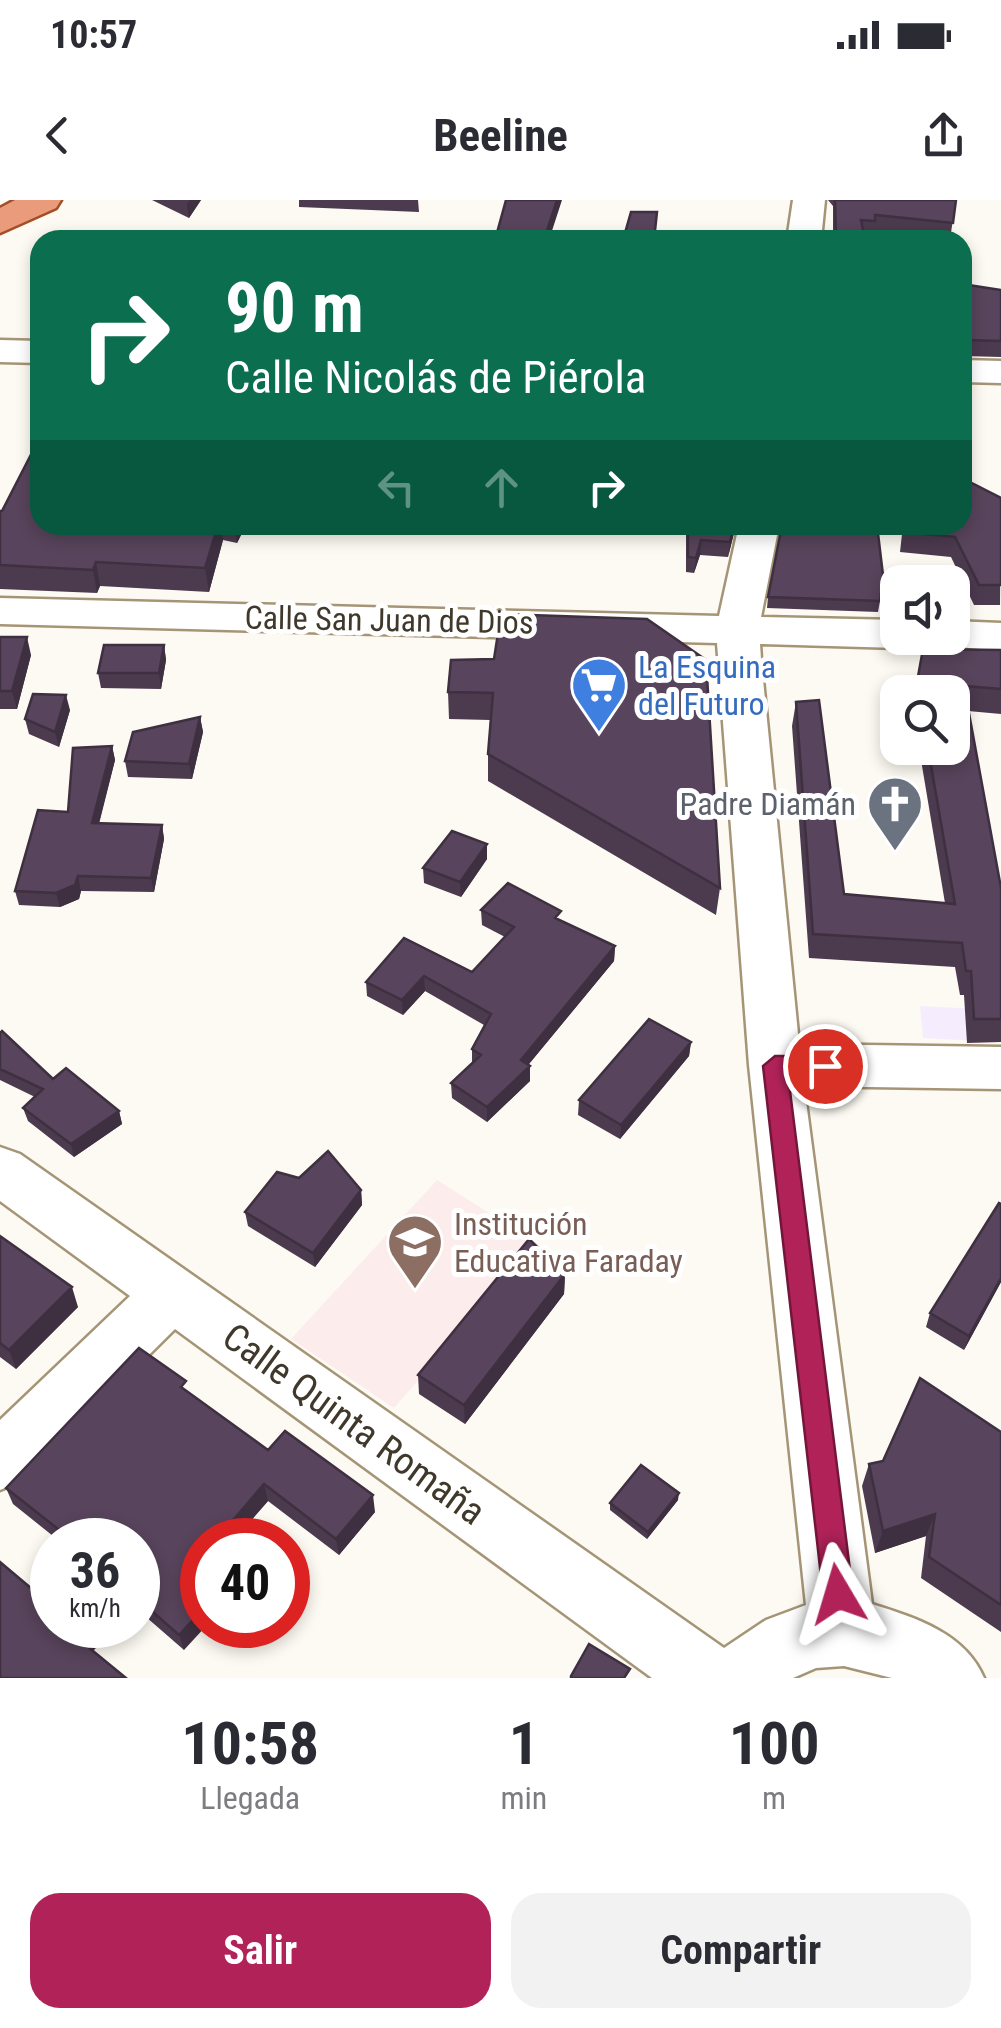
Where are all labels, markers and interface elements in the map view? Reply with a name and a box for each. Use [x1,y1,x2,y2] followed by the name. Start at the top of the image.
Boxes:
[50,13,137,57] text: 10:57
[30,108,85,163] icon: back
[916,108,971,163] icon: share
[433,109,568,162] text: Beeline
[225,267,364,349] text: 90 m
[60,270,190,400] icon: right
[225,351,646,404] text: Calle Nicolás de Piérola
[369,460,424,515] icon: left
[474,460,529,515] icon: ahead
[579,460,634,515] icon: right
[880,565,970,765] map controls
[880,565,970,655] button: sound
[244,598,534,642] street label: Calle San Juan de Dios
[638,648,776,723] place label: La Esquina del Futuro
[569,655,629,734] supermarket icon: La Esquina del Futuro
[880,675,970,765] button: search
[865,774,925,853] church icon: Padre Diamán
[680,785,856,823] place label: Padre Diamán
[783,1024,868,1109] pin
[798,1039,853,1094] icon: arrive
[454,1205,683,1280] place label: Institución Educativa Faraday
[385,1212,445,1291] school or university icon: Institución Educativa Faraday
[215,1314,493,1534] street label: Calle Quinta Romaña
[180,1518,310,1648] speed limit sign: 40
[70,1542,120,1600] text: 36
[786,1542,890,1646] position arrow
[69,1594,121,1623] text: km/h
[181,1708,319,1779] text: 10:58
[509,1708,539,1779] text: 1
[729,1708,820,1779] text: 100
[200,1779,300,1817] text: Llegada
[500,1779,547,1817] text: min
[762,1779,786,1817] text: m
[30,1893,491,2008] button: Salir
[511,1893,971,2008] button: Compartir

